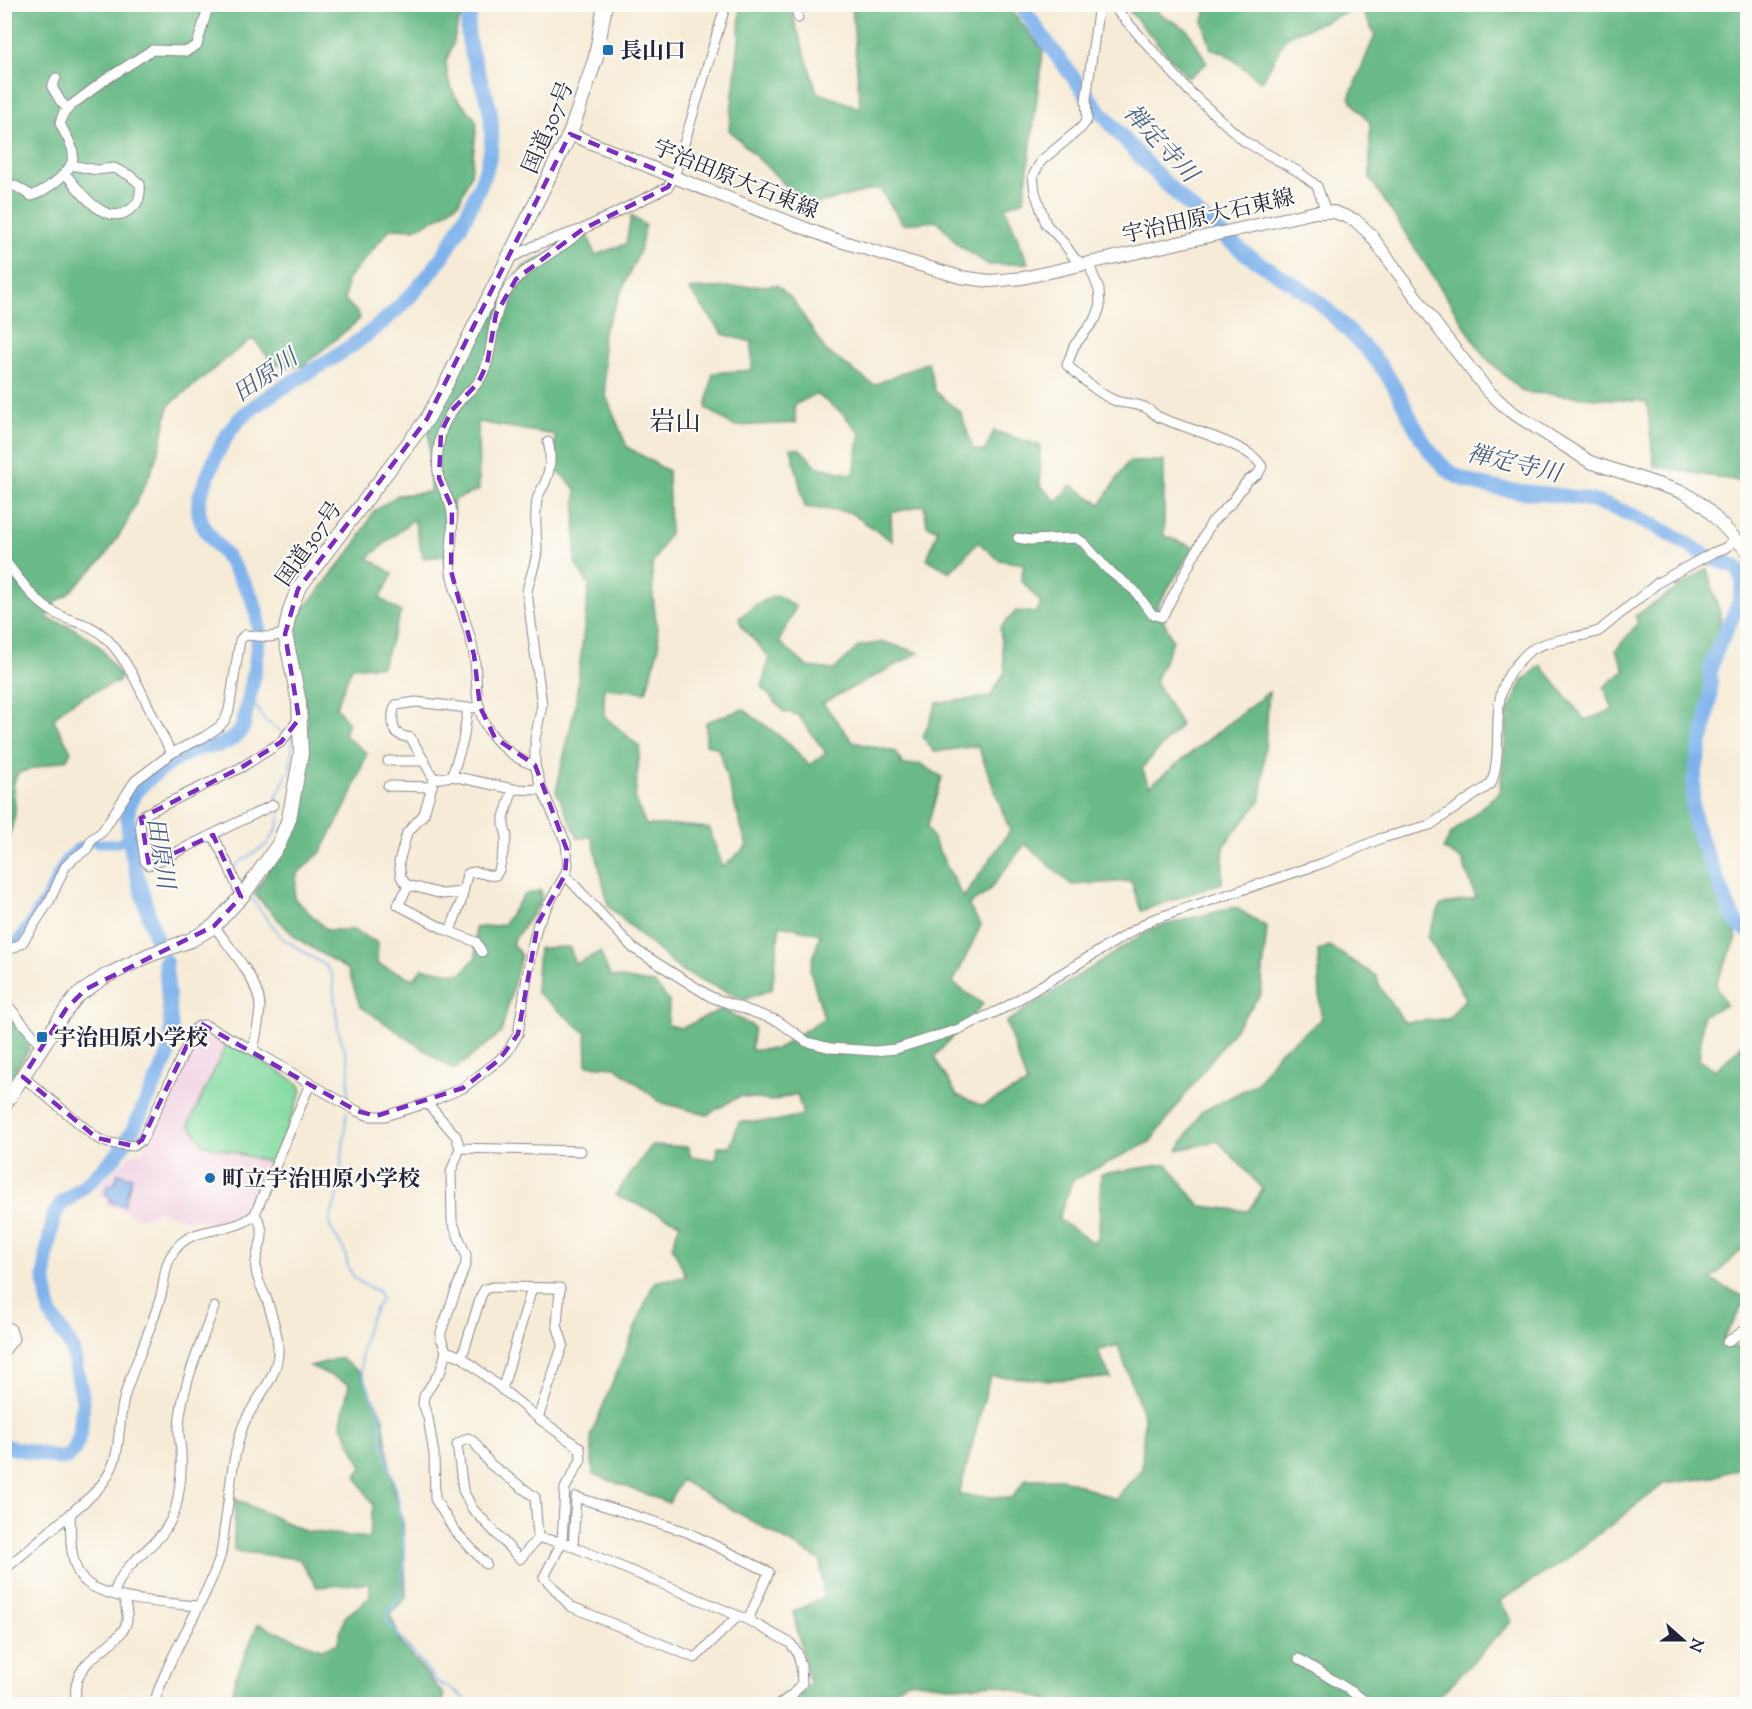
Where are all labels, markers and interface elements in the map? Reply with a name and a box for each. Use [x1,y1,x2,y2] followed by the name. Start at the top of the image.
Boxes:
[620,37,686,69] place label: 長山口
[601,43,615,57] marker: 長山口
[516,77,584,179] street label: 国道307号
[1114,98,1207,193] water label: 禅定寺川
[647,133,822,229] street label: 宇治田原大石東線
[1119,183,1298,253] street label: 宇治田原大石東線
[227,340,308,411] water label: 田原川
[649,405,701,442] district label: 岩山
[1463,438,1567,493] water label: 禅定寺川
[269,496,351,594] street label: 国道307号
[137,815,182,894] water label: 田原川
[54,1024,208,1056] place label: 宇治田原小学校
[35,1030,49,1044] marker: 宇治田原小学校
[222,1165,420,1197] place label: 町立宇治田原小学校
[203,1171,217,1185] marker: 町立宇治田原小学校
[1653,1610,1713,1670] north arrow
[1682,1634,1708,1655] text: N

